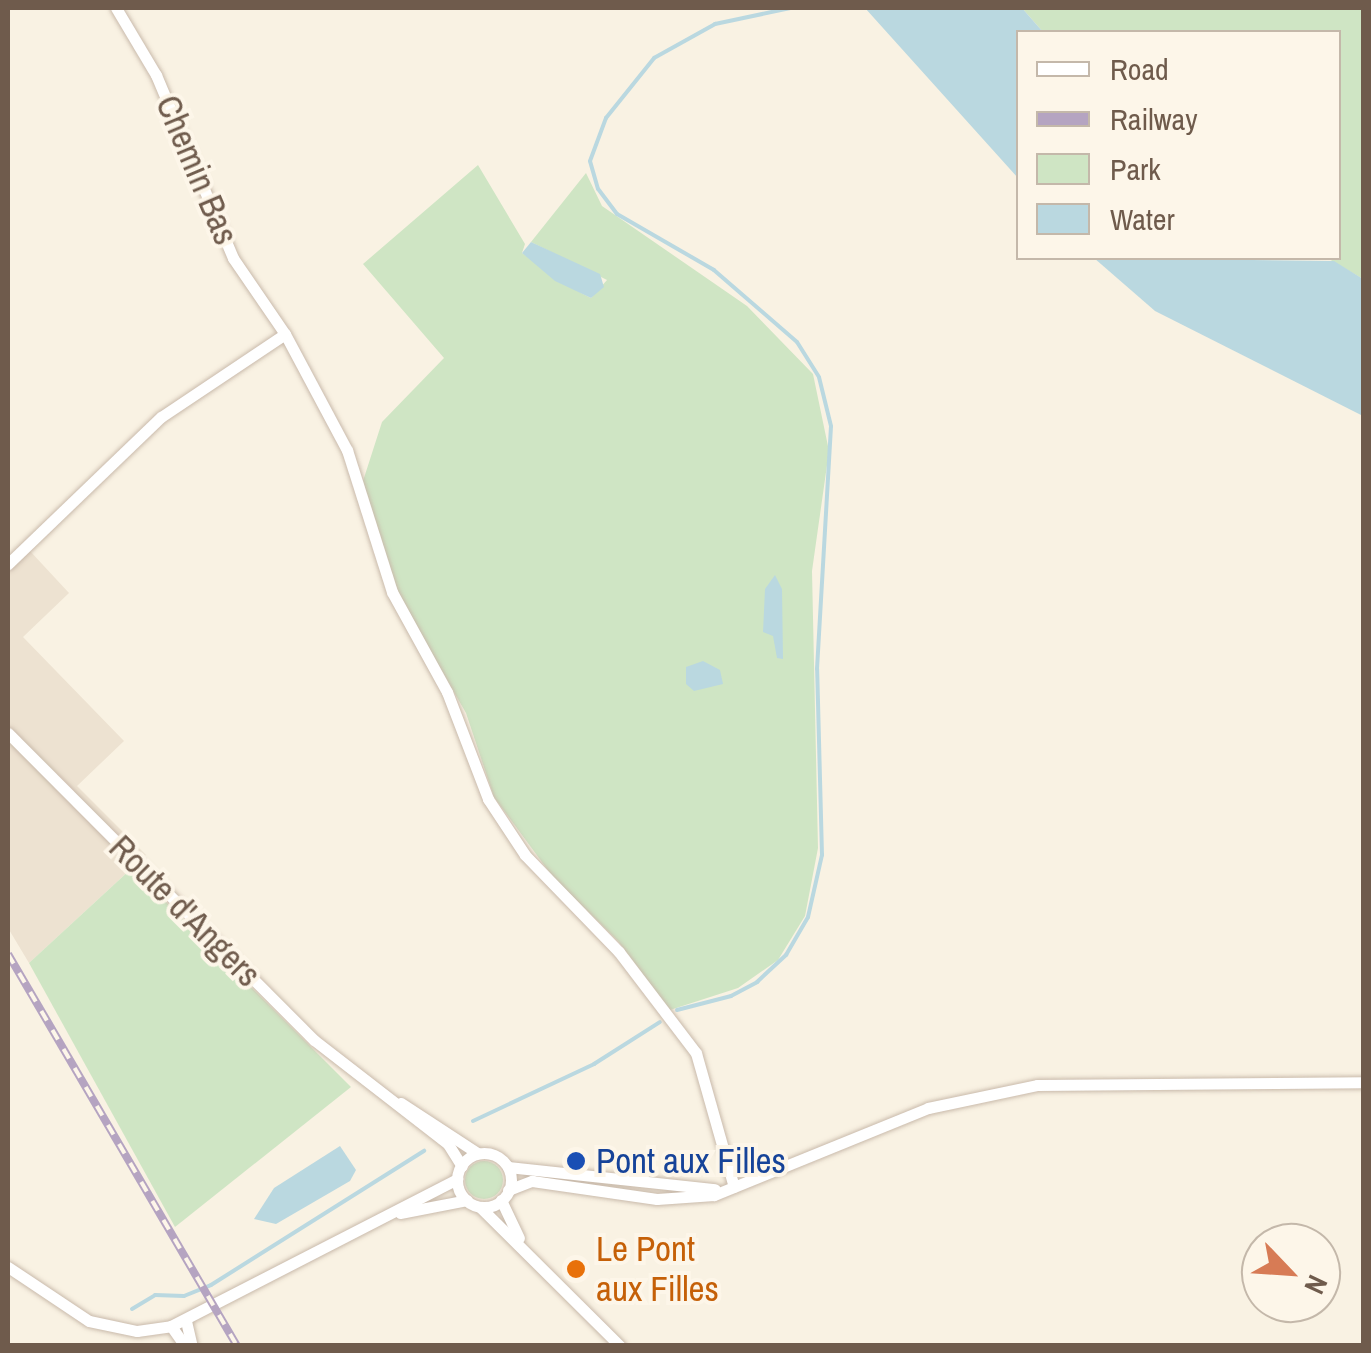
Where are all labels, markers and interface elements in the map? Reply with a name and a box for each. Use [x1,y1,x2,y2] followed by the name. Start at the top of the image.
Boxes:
[1016,30,1341,260] legend
[1110,49,1169,89] text: Road
[147,89,247,251] street label: Chemin Bas
[1110,99,1197,139] text: Railway
[1110,149,1161,189] text: Park
[1110,199,1175,239] text: Water
[101,827,269,995] street label: Route d'Angers
[596,1140,786,1182] place label: Pont aux Filles
[565,1150,587,1172] marker: Pont aux Filles
[1241,1223,1341,1323] north arrow
[596,1228,719,1310] place label: Le Pont aux Filles
[565,1258,587,1280] marker: Le Pont aux Filles
[1296,1269,1337,1300] text: N

